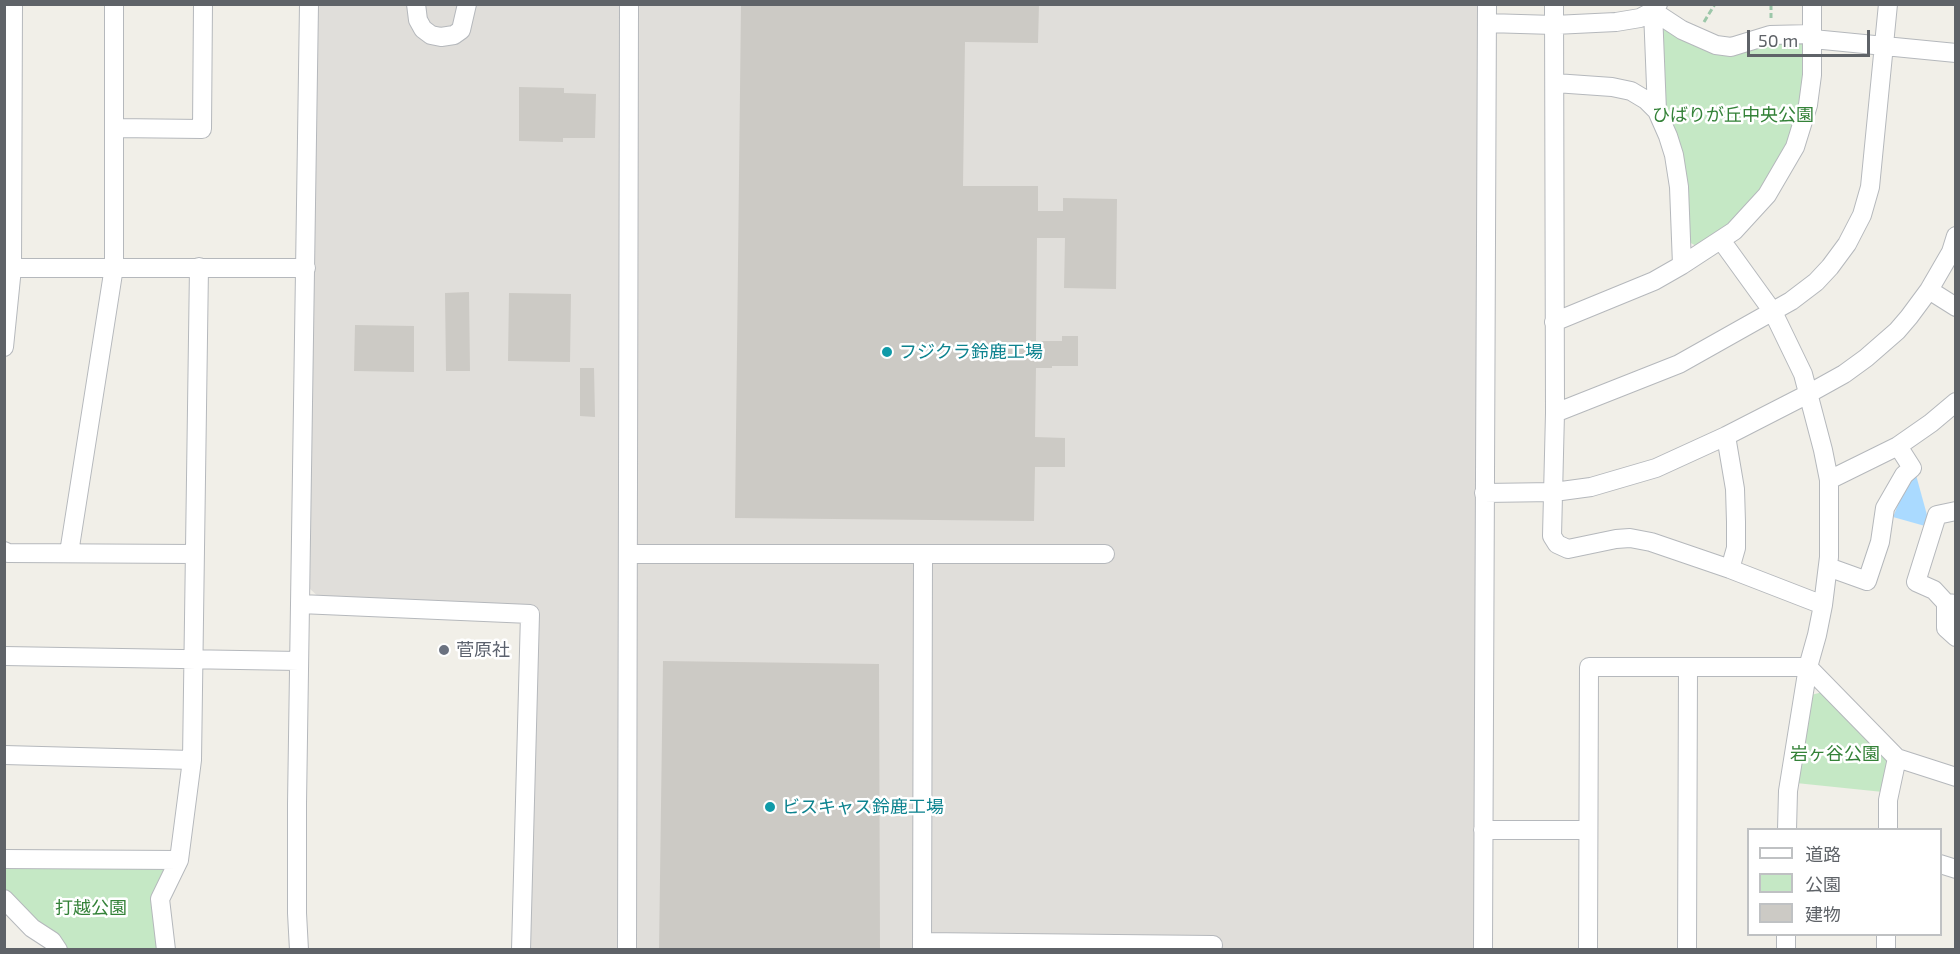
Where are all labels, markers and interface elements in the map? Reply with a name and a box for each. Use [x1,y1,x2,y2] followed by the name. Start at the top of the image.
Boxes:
[1750,18,1873,56] scale bar
[1758,29,1798,51] text: 50 m
[1652,104,1814,126] park label: ひばりが丘中央公園
[899,341,1043,363] place label: フジクラ鈴鹿工場
[880,345,894,359] marker: フジクラ鈴鹿工場
[456,639,510,661] place label: 菅原社
[437,643,451,657] marker: 菅原社
[1790,743,1880,765] park label: 岩ヶ谷公園
[782,796,944,818] place label: ビスキャス鈴鹿工場
[763,800,777,814] marker: ビスキャス鈴鹿工場
[1747,828,1942,936] legend
[1805,843,1841,865] text: 道路
[1805,873,1841,895] text: 公園
[55,897,127,919] park label: 打越公園
[1805,903,1841,925] text: 建物

